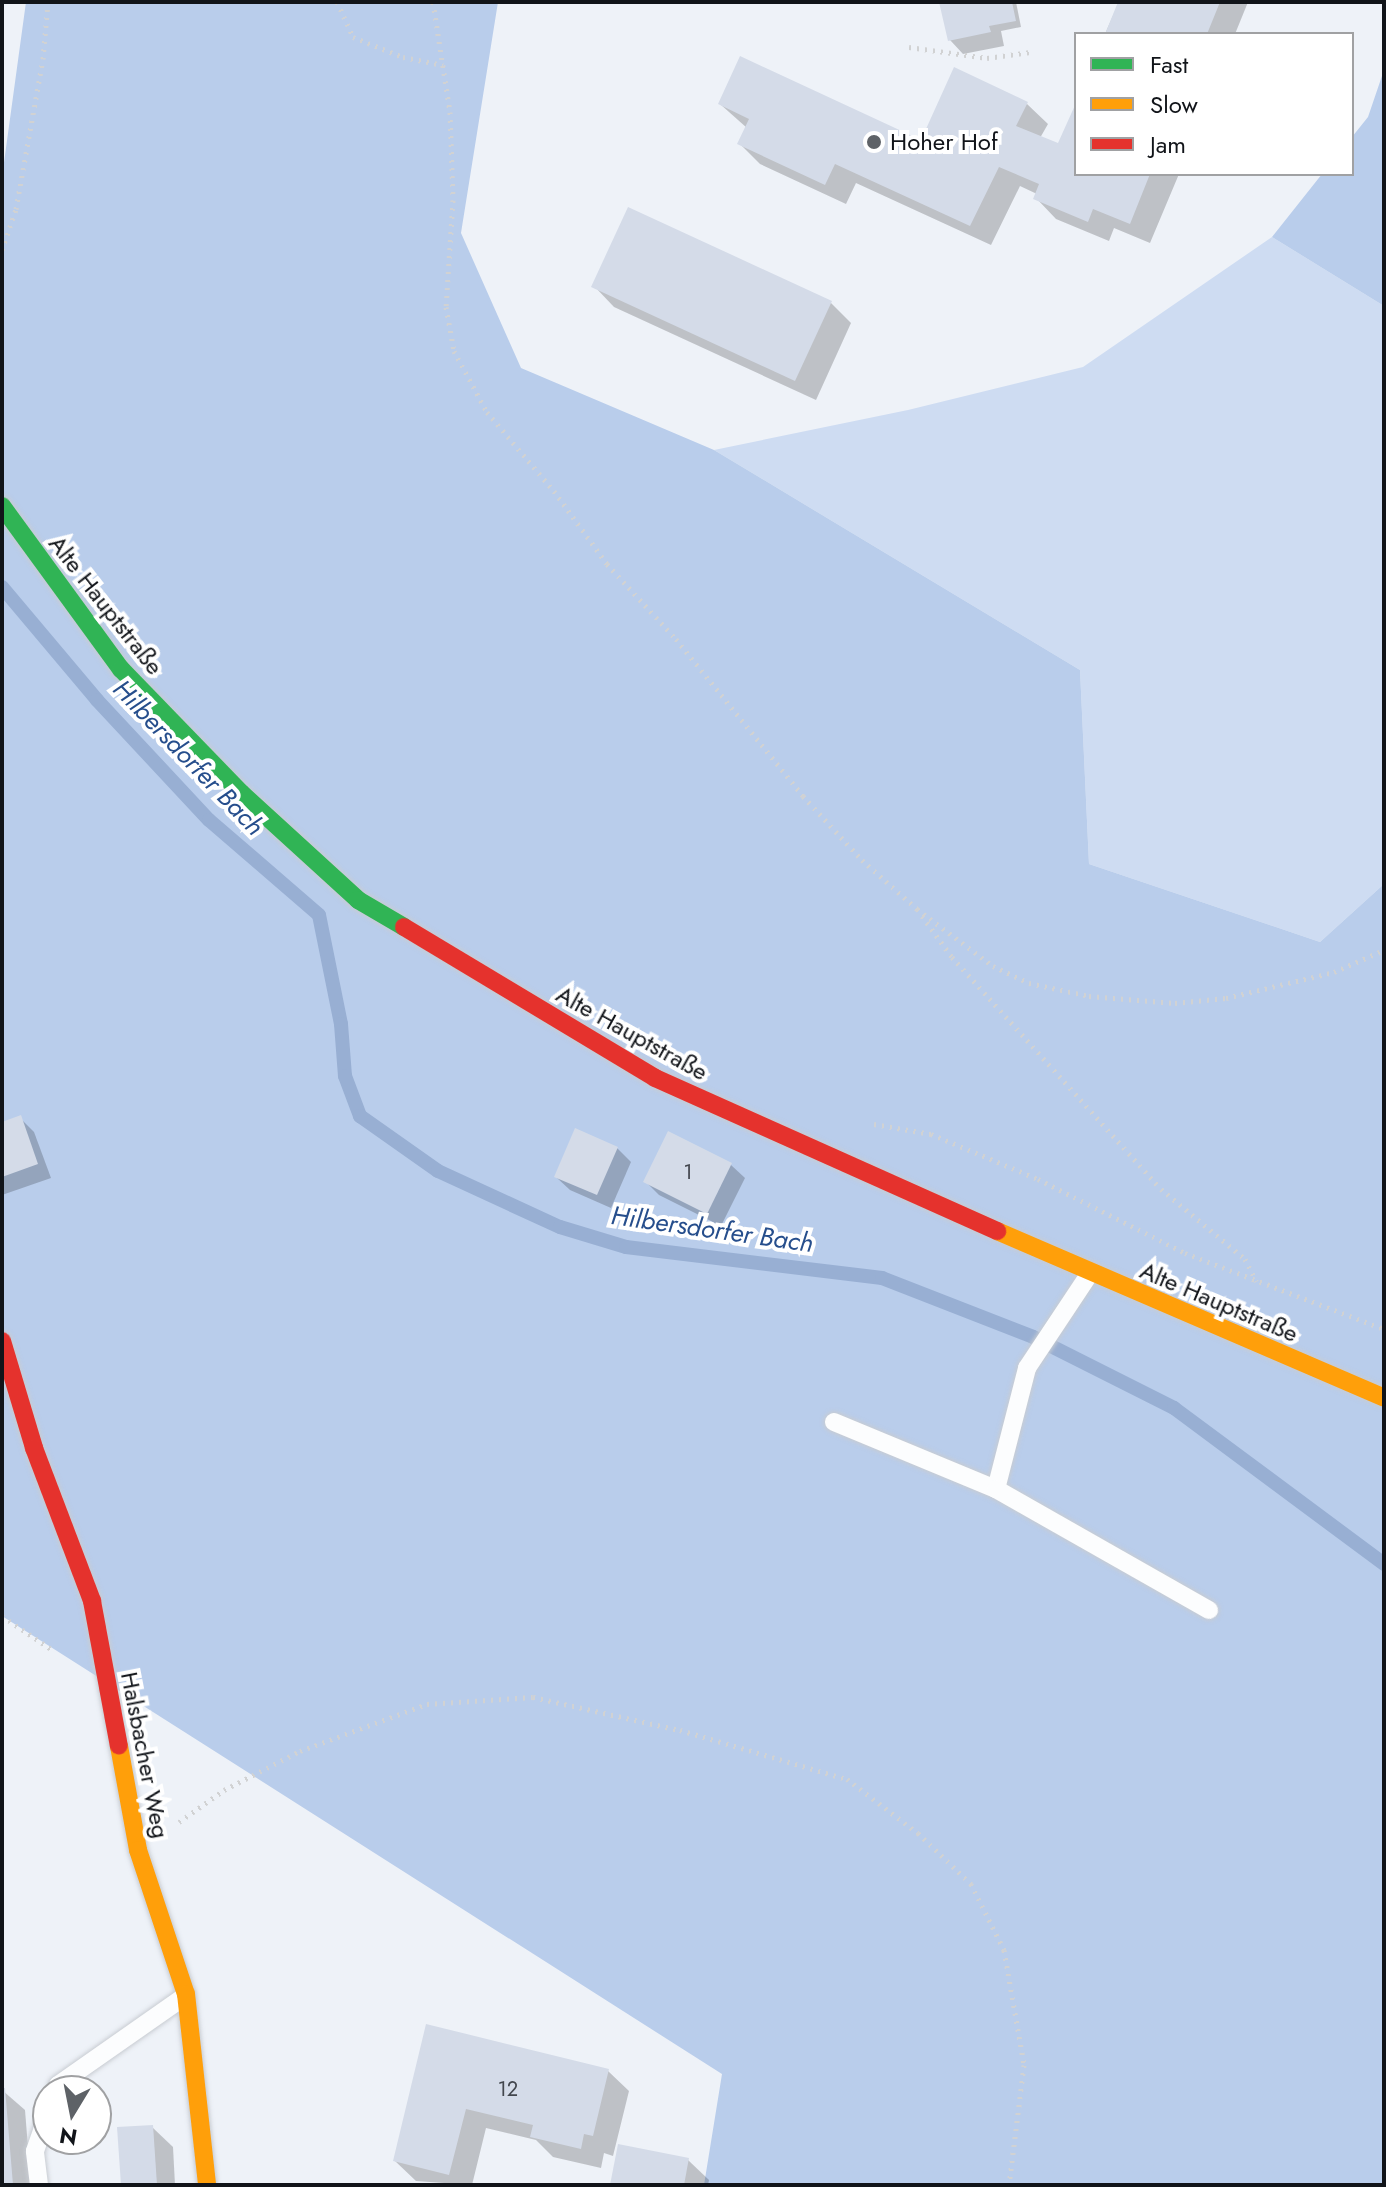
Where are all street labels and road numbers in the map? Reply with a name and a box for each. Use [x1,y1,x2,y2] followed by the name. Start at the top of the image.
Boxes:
[43,530,169,680] street label: Alte Hauptstraße
[551,980,713,1086] street label: Alte Hauptstraße
[1136,1256,1302,1348] street label: Alte Hauptstraße
[115,1669,175,1841] street label: Halsbacher Weg

